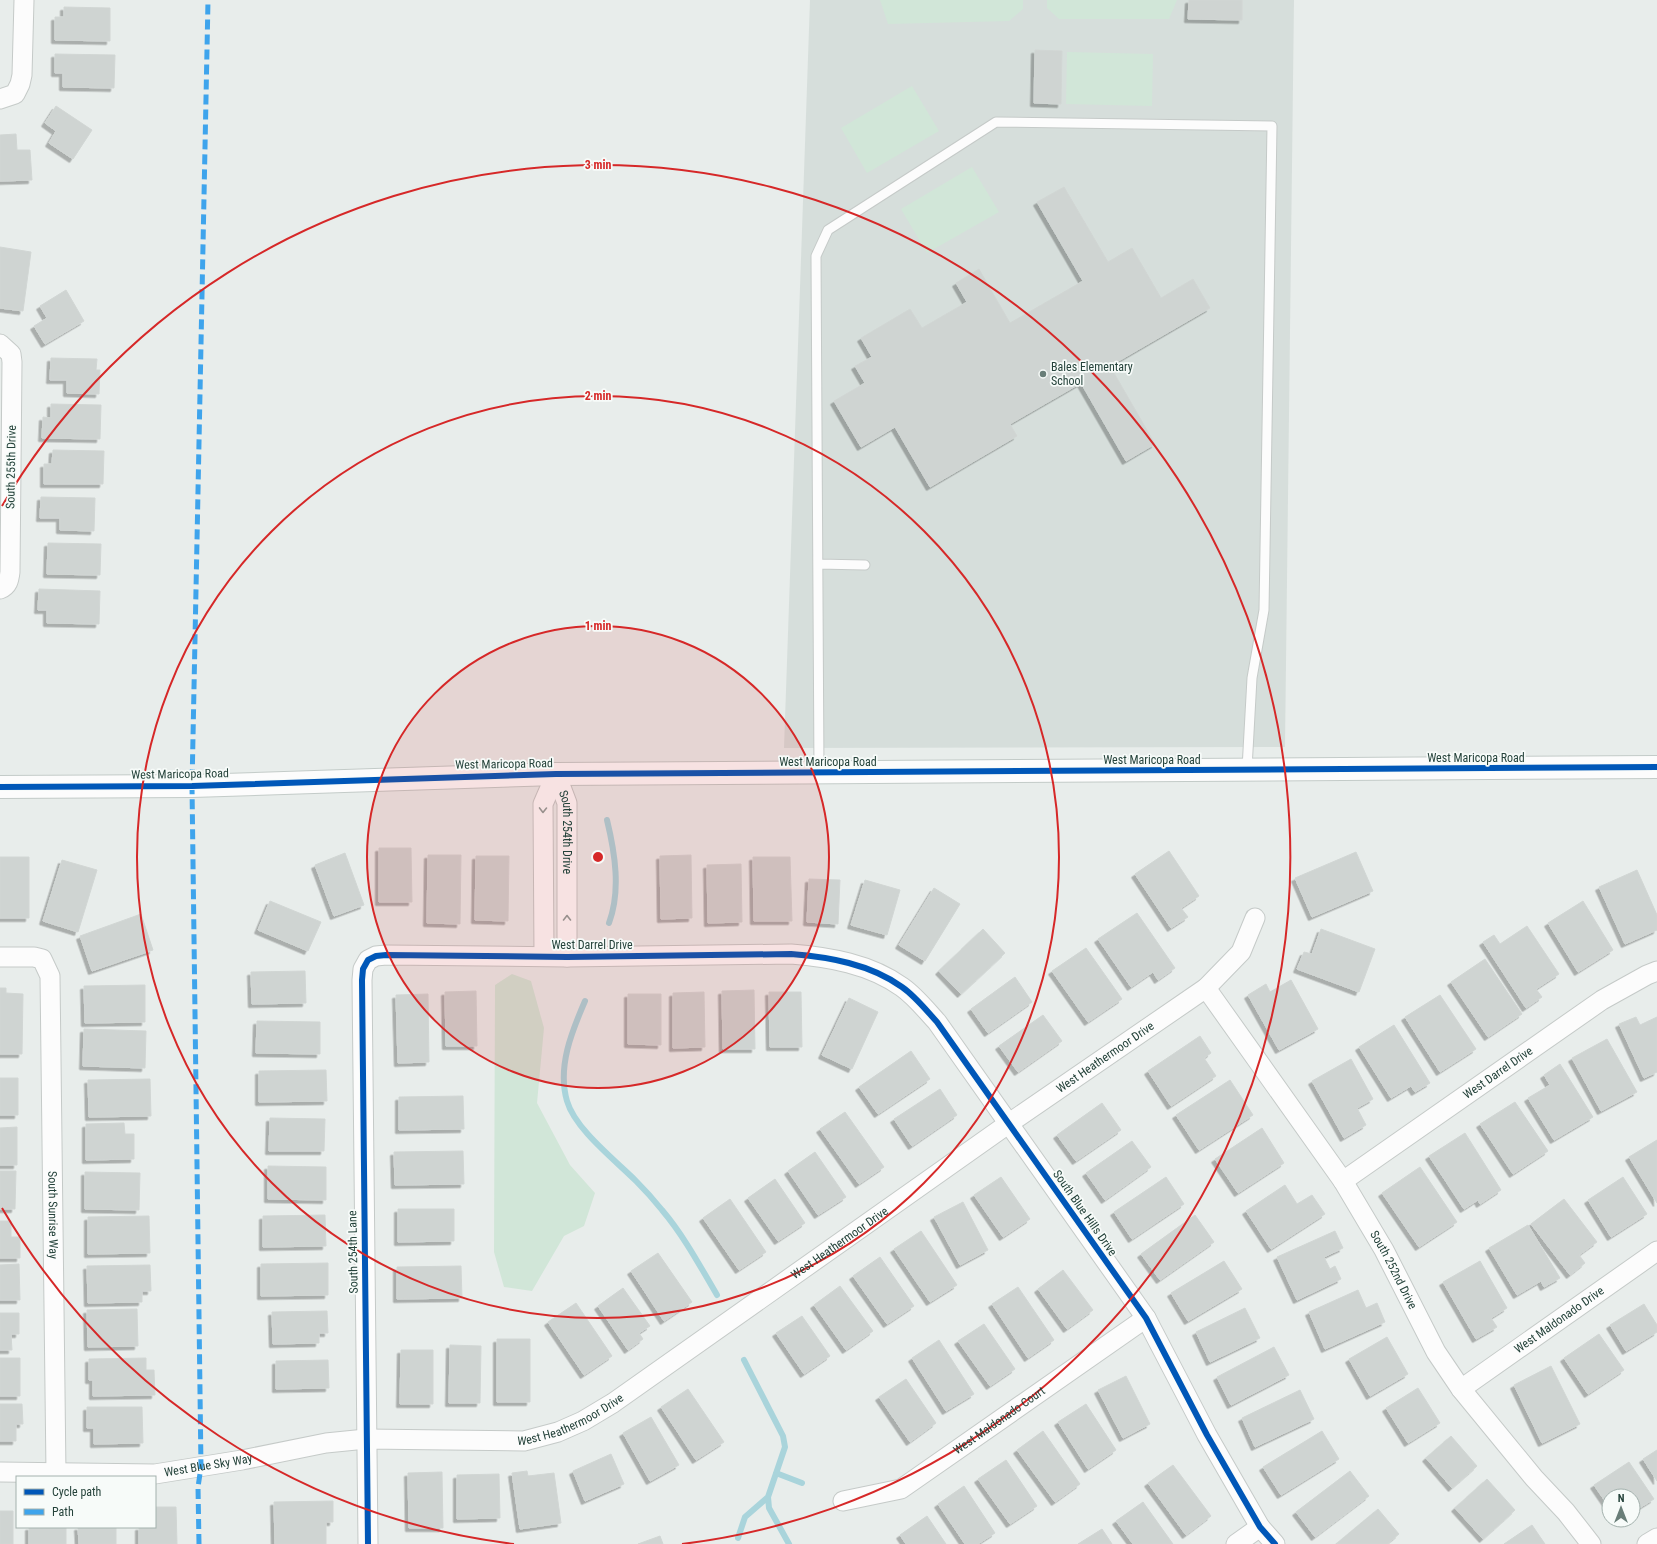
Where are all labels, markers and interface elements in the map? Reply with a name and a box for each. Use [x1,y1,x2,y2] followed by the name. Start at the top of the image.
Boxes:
[585,158,611,172] text: 3 min
[1051,360,1133,388] place label: Bales Elementary School
[1038,369,1048,379] marker: Bales Elementary School
[585,389,611,403] text: 2 min
[3,425,19,509] street label: South 255th Drive
[585,619,611,633] text: 1 min
[1427,751,1525,765] street label: West Maricopa Road
[1103,753,1201,767] street label: West Maricopa Road
[779,755,877,769] street label: West Maricopa Road
[455,756,553,772] street label: West Maricopa Road
[131,766,229,782] street label: West Maricopa Road
[556,788,574,874] street label: South 254th Drive
[539,807,547,813] one-way arrow
[591,850,605,864] centre of rings
[563,915,571,921] one-way arrow
[551,938,633,952] street label: West Darrel Drive
[1054,1019,1157,1096] street label: West Heathermoor Drive
[1461,1043,1536,1102] street label: West Darrel Drive
[1050,1167,1120,1259] street label: South Blue Hills Drive
[45,1171,60,1259] street label: South Sunrise Way
[788,1204,891,1282] street label: West Heathermoor Drive
[345,1210,361,1294] street label: South 254th Lane
[1367,1228,1420,1312] street label: South 252nd Drive
[1512,1283,1607,1356] street label: West Maldonado Drive
[951,1383,1048,1457] street label: West Maldonado Court
[517,1391,626,1448] street label: West Heathermoor Drive
[163,1451,254,1479] street label: West Blue Sky Way
[16,1476,156,1528] legend
[52,1485,102,1499] text: Cycle path
[1601,1488,1641,1528] north arrow
[1618,1492,1625,1505] text: N
[52,1505,74,1519] text: Path

